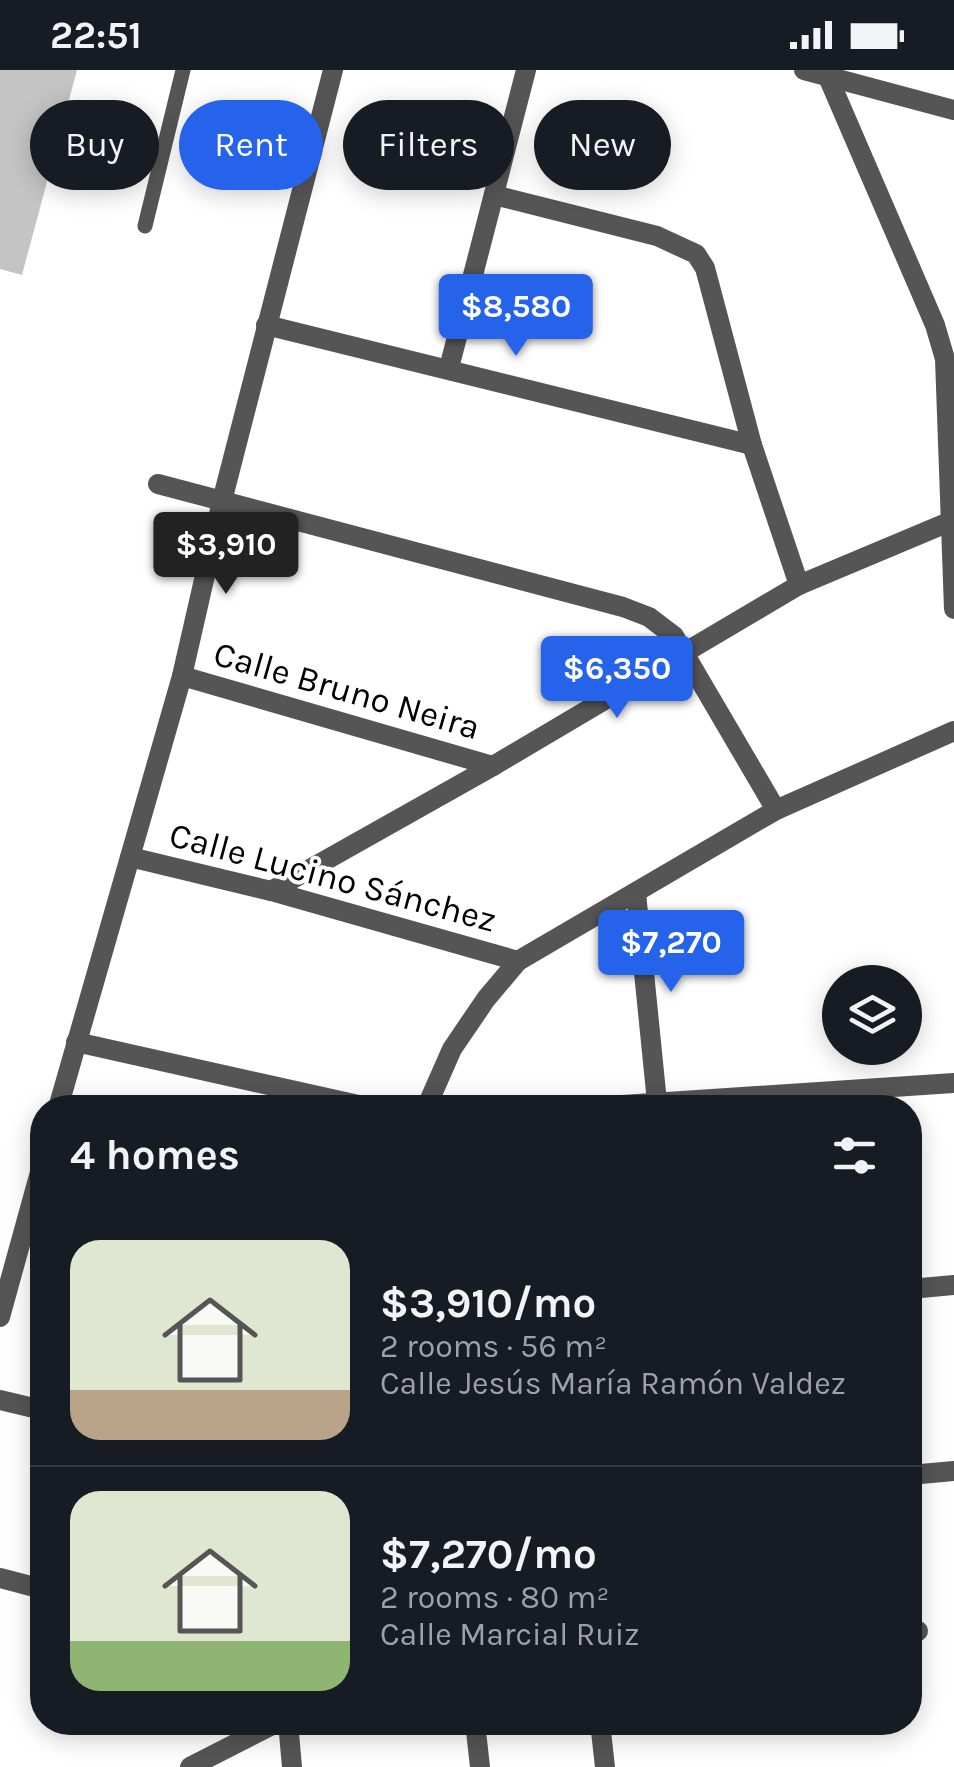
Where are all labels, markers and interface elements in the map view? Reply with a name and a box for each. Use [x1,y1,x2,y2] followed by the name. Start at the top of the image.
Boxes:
[50,13,142,58] text: 22:51
[30,100,159,190] chip: Buy
[179,100,323,190] chip: Rent
[343,100,514,190] chip: Filters
[534,100,671,190] chip: New
[435,274,597,359] pin: $8,580
[461,288,571,325] text: $8,580
[145,512,307,597] pin: $3,910
[175,526,277,563] text: $3,910
[209,633,485,748] street label: Calle Bruno Neira
[536,636,698,721] pin: $6,350
[563,650,671,687] text: $6,350
[165,814,501,941] street label: Calle Lucino Sánchez
[590,910,752,995] pin: $7,270
[620,924,722,961] text: $7,270
[822,965,922,1065] map controls
[822,965,922,1065] button: layers
[827,1128,882,1183] icon: filters
[70,1130,240,1180] text: 4 homes
[380,1278,596,1328] text: $3,910/mo
[150,1280,270,1400] icon: home
[380,1328,607,1365] text: 2 rooms · 56 m²
[380,1365,846,1402] text: Calle Jesús María Ramón Valdez
[380,1529,597,1579] text: $7,270/mo
[150,1531,270,1651] icon: home
[380,1579,609,1616] text: 2 rooms · 80 m²
[380,1616,639,1653] text: Calle Marcial Ruiz

